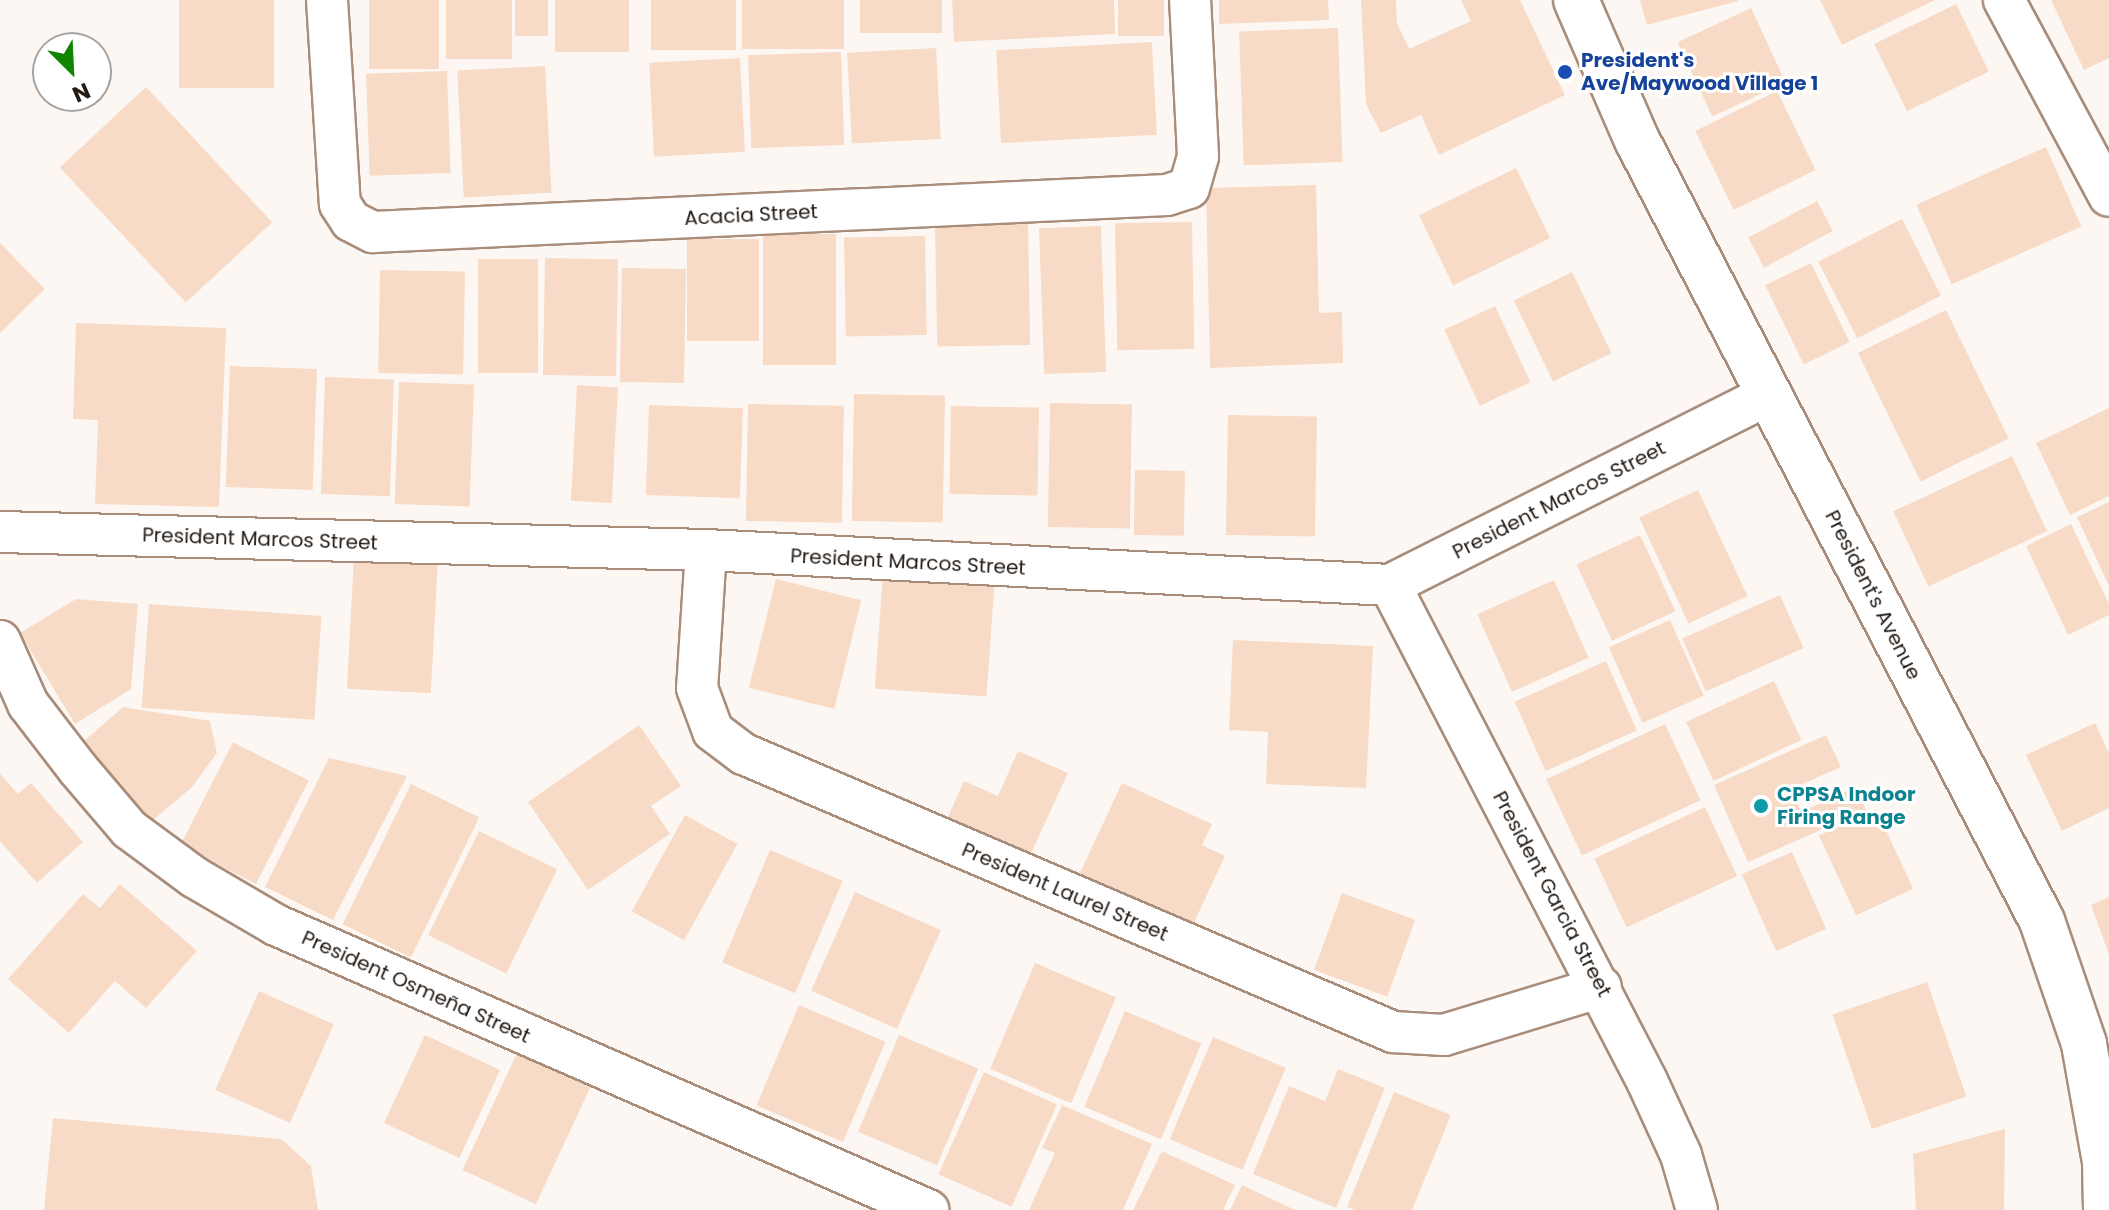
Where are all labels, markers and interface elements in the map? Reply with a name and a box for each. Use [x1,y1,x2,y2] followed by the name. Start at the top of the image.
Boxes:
[32,32,112,112] north arrow
[1581,48,1818,95] place label: President's Ave/Maywood Village 1
[1556,63,1574,81] marker: President's Ave/Maywood Village 1
[67,75,95,110] text: N
[684,200,818,230] street label: Acacia Street
[1449,436,1669,564] street label: President Marcos Street
[1820,506,1926,684] street label: President's Avenue
[142,523,378,555] street label: President Marcos Street
[790,544,1026,580] street label: President Marcos Street
[1777,782,1915,829] place label: CPPSA Indoor Firing Range
[1488,787,1616,1001] street label: President Garcia Street
[1752,797,1770,815] marker: CPPSA Indoor Firing Range
[958,838,1172,946] street label: President Laurel Street
[298,926,534,1048] street label: President Osmeña Street

